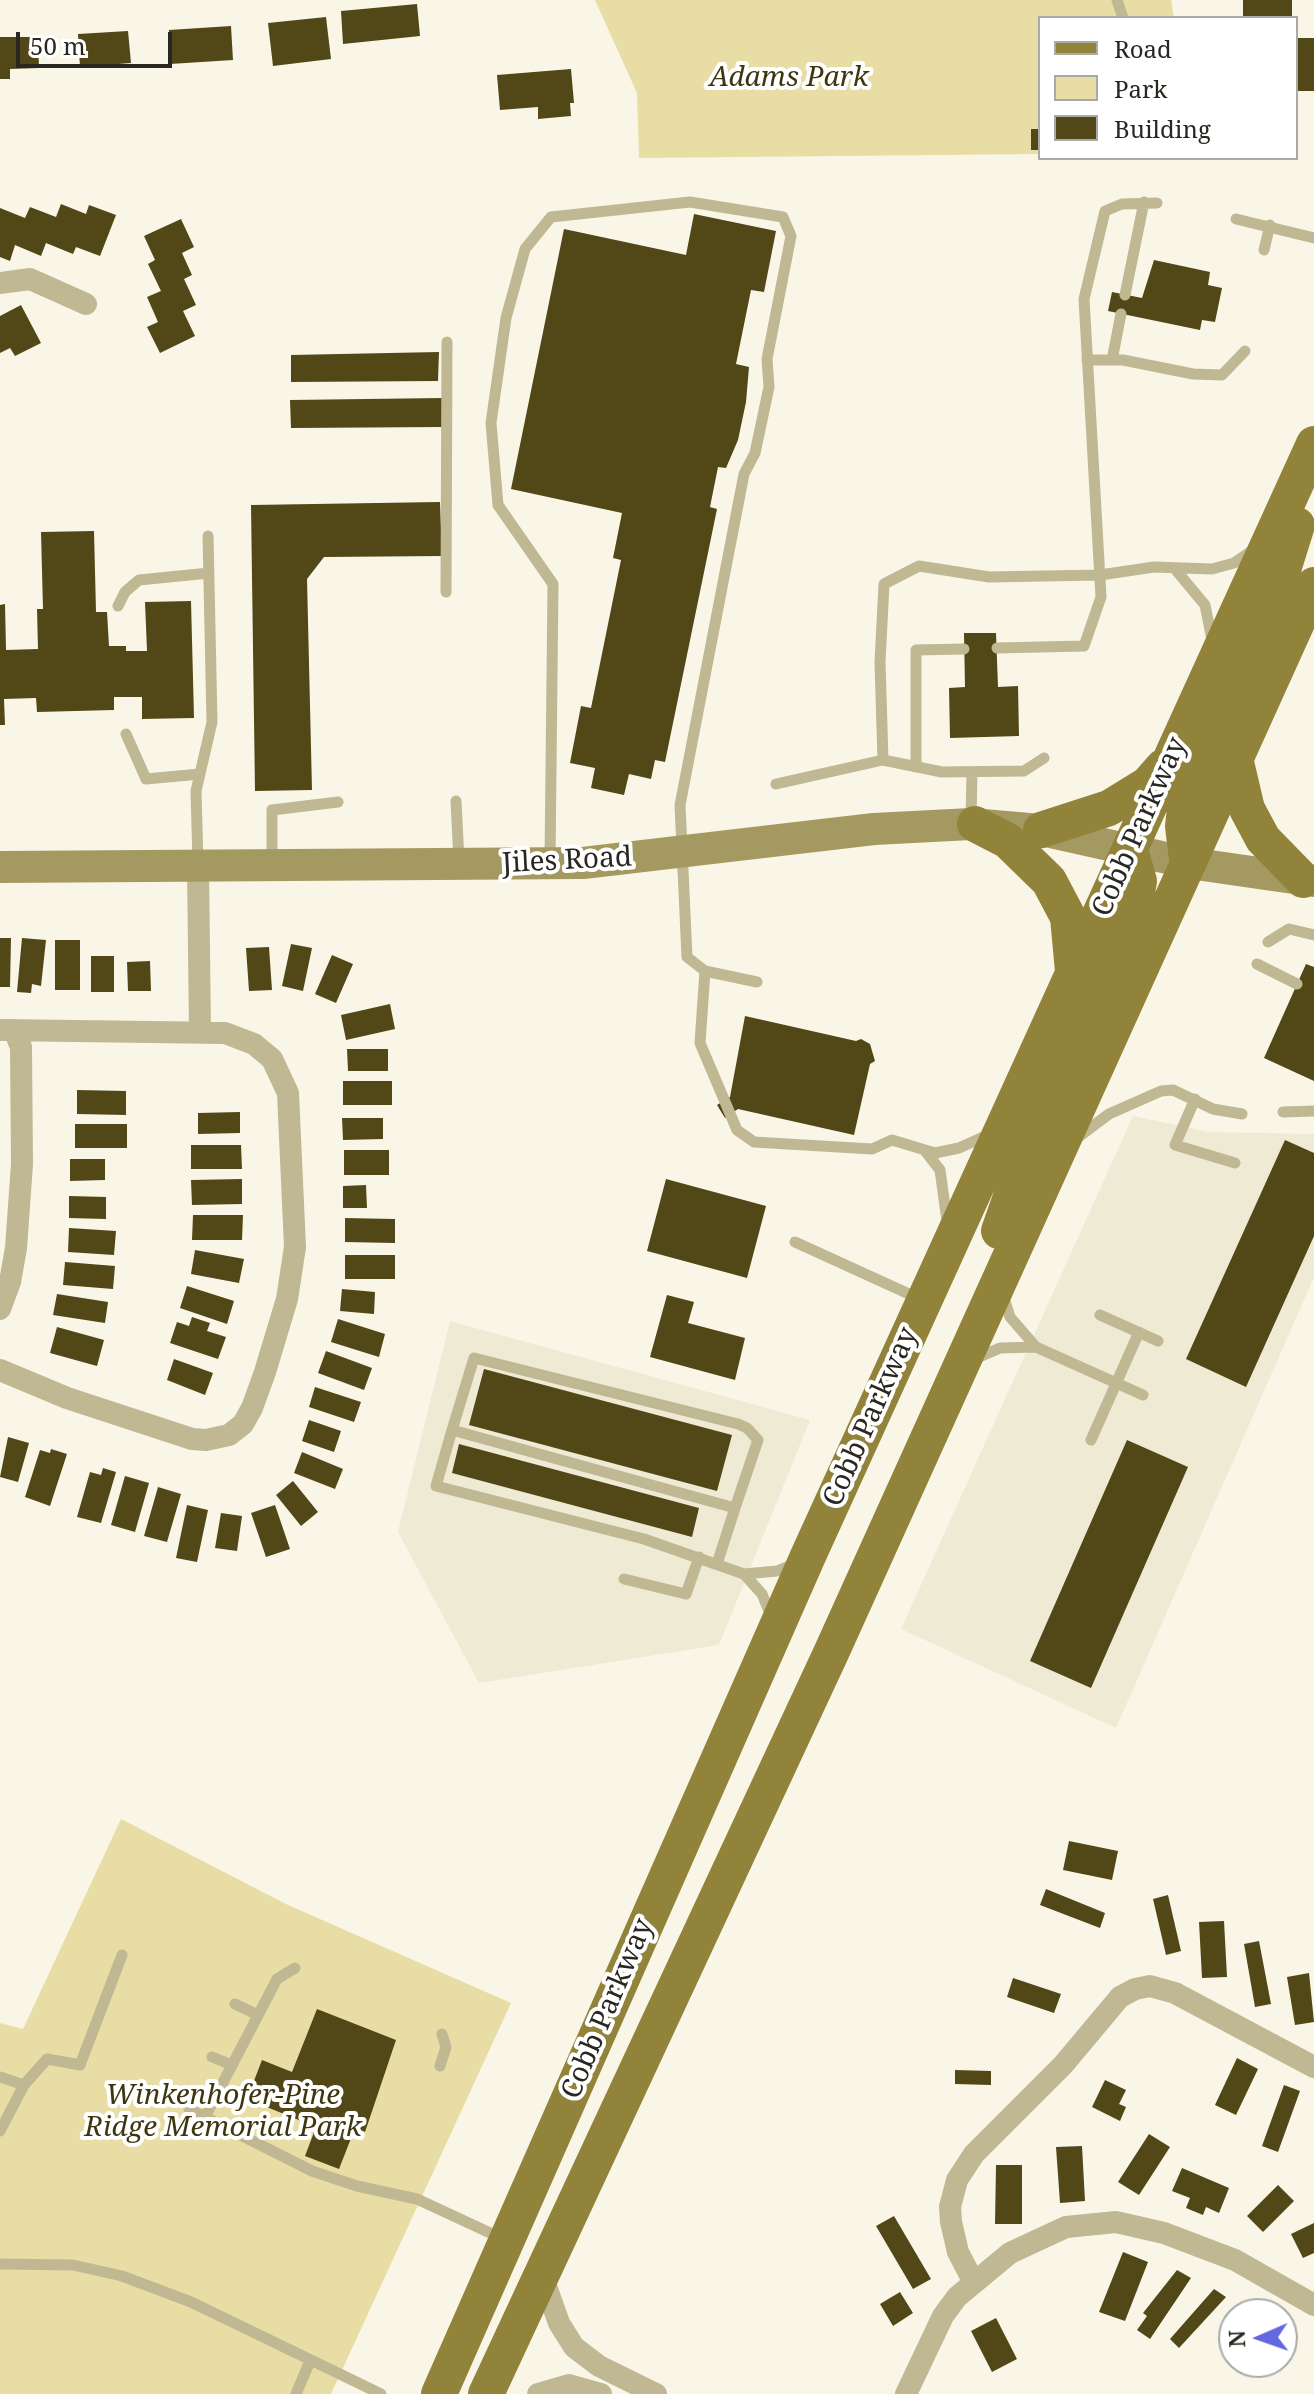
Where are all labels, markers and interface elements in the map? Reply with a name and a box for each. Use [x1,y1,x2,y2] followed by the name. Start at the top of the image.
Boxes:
[20,16,176,66] scale bar
[1038,16,1298,160] legend
[30,29,86,62] text: 50 m
[1114,32,1172,65] text: Road
[709,61,869,95] park label: Adams Park
[1114,72,1167,105] text: Park
[1114,112,1211,145] text: Building
[1086,732,1194,922] street label: Cobb Parkway
[501,841,633,881] street label: Jiles Road
[817,1322,925,1512] street label: Cobb Parkway
[555,1914,661,2104] street label: Cobb Parkway
[84,2079,362,2145] park label: Winkenhofer-Pine Ridge Memorial Park
[1218,2298,1298,2378] north arrow
[1221,2330,1251,2348] text: N

